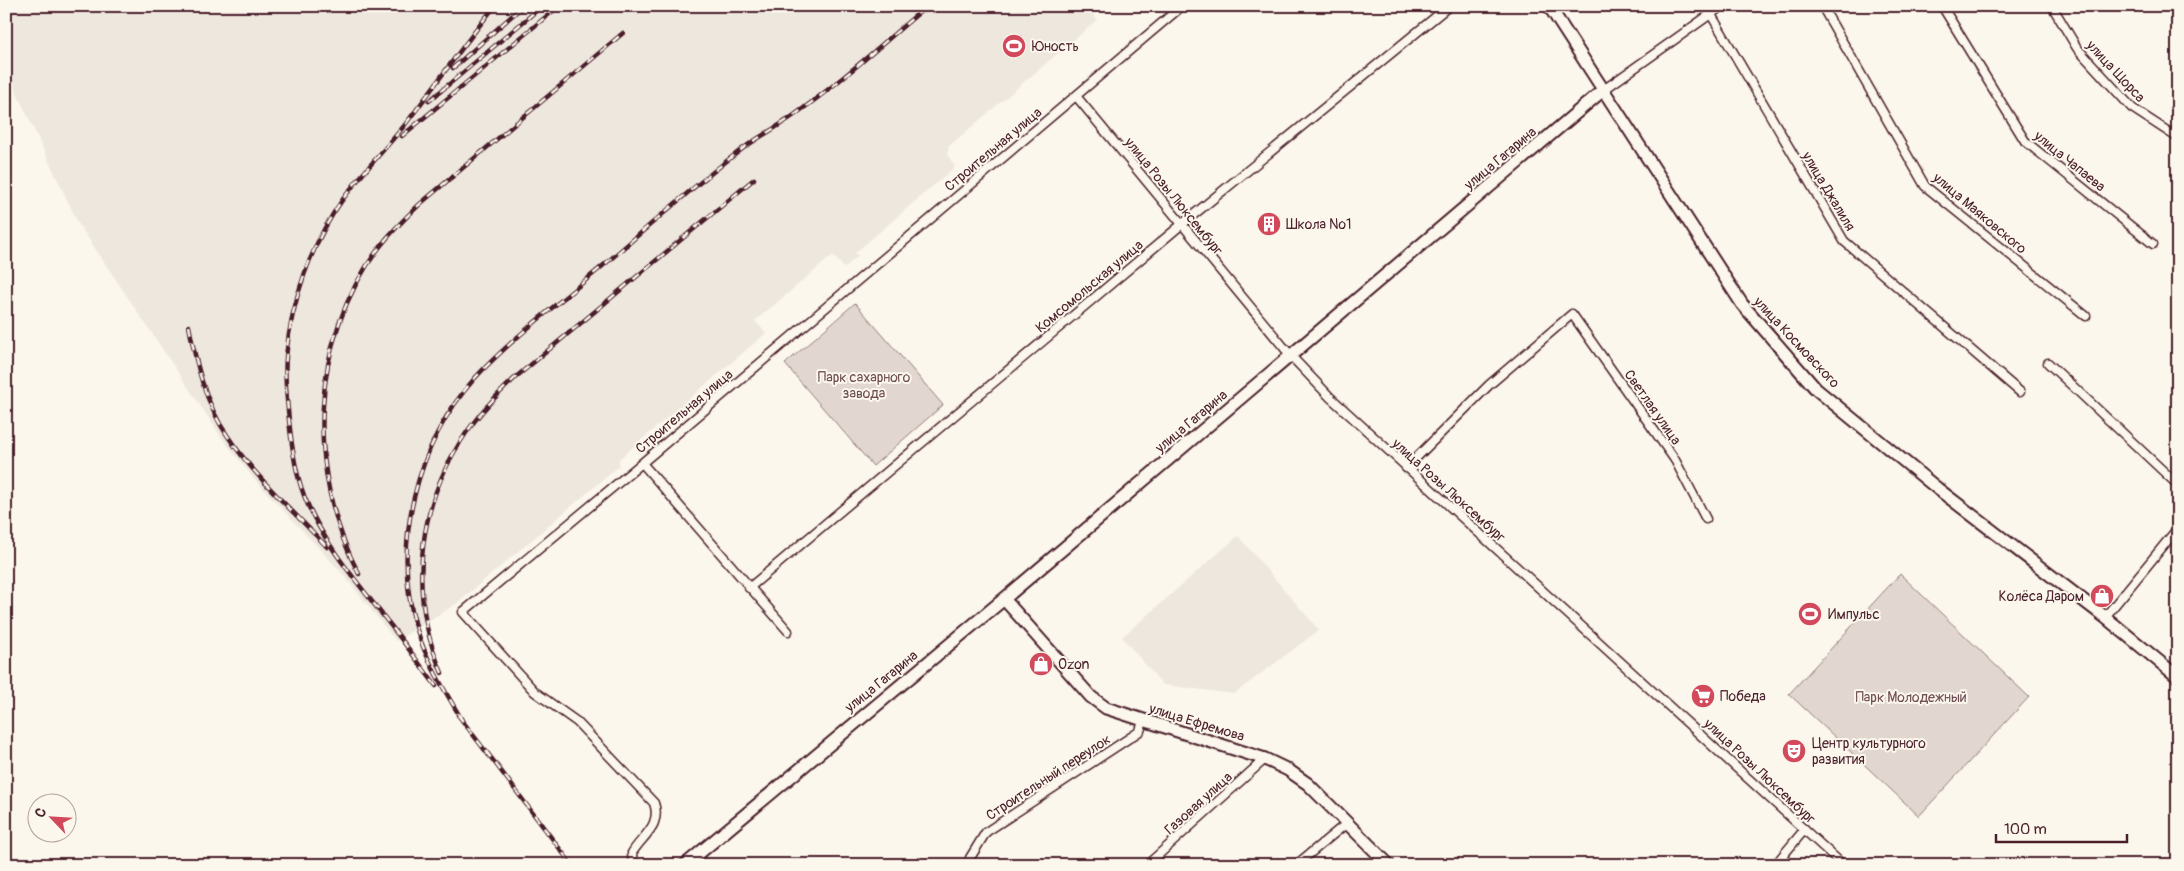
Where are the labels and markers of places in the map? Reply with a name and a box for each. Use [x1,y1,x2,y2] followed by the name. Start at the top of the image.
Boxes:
[1001,33,1027,59] sports icon: Юность
[1032,38,1079,55] place label: Юность
[1256,211,1282,237] building icon: Школа №1
[1286,216,1352,233] place label: Школа №1
[2089,583,2115,609] shop icon: Колёса Даром
[1999,588,2084,605] place label: Колёса Даром
[1797,601,1823,627] sports icon: Импульс
[1828,606,1880,623] place label: Импульс
[1028,651,1054,677] shop icon: Ozon
[1058,656,1090,673] place label: Ozon
[1690,683,1716,709] supermarket icon: Победа
[1720,688,1766,705] place label: Победа
[1812,735,1926,768] place label: Центр культурного развития
[1781,738,1807,764] theatre icon: Центр культурного развития

